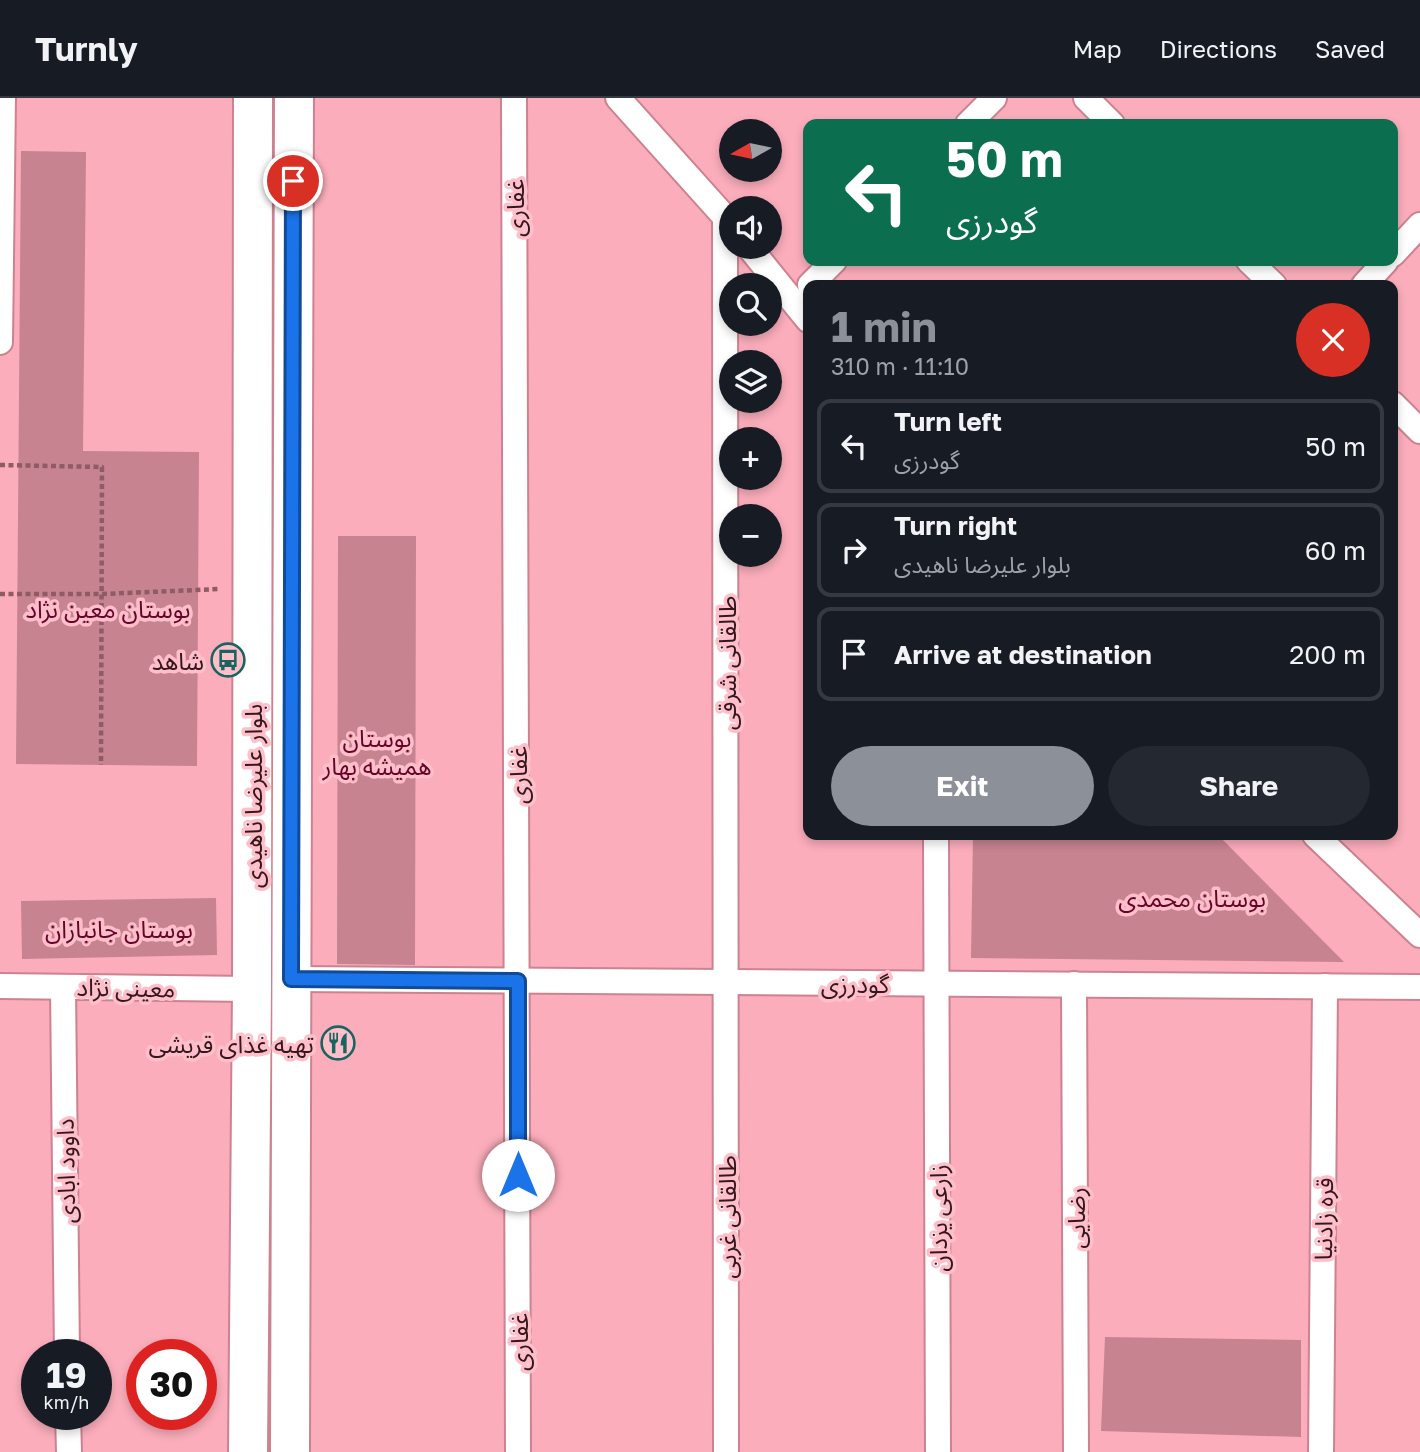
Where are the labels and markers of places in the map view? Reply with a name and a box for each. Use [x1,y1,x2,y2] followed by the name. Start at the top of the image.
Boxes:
[263,151,323,211] pin
[209,641,247,679] bus stop icon: شاهد
[152,646,204,675] place label: شاهد
[319,1024,357,1062] restaurant icon: تهیه غذای قریشی
[148,1029,314,1059] place label: تهیه غذای قریشی

